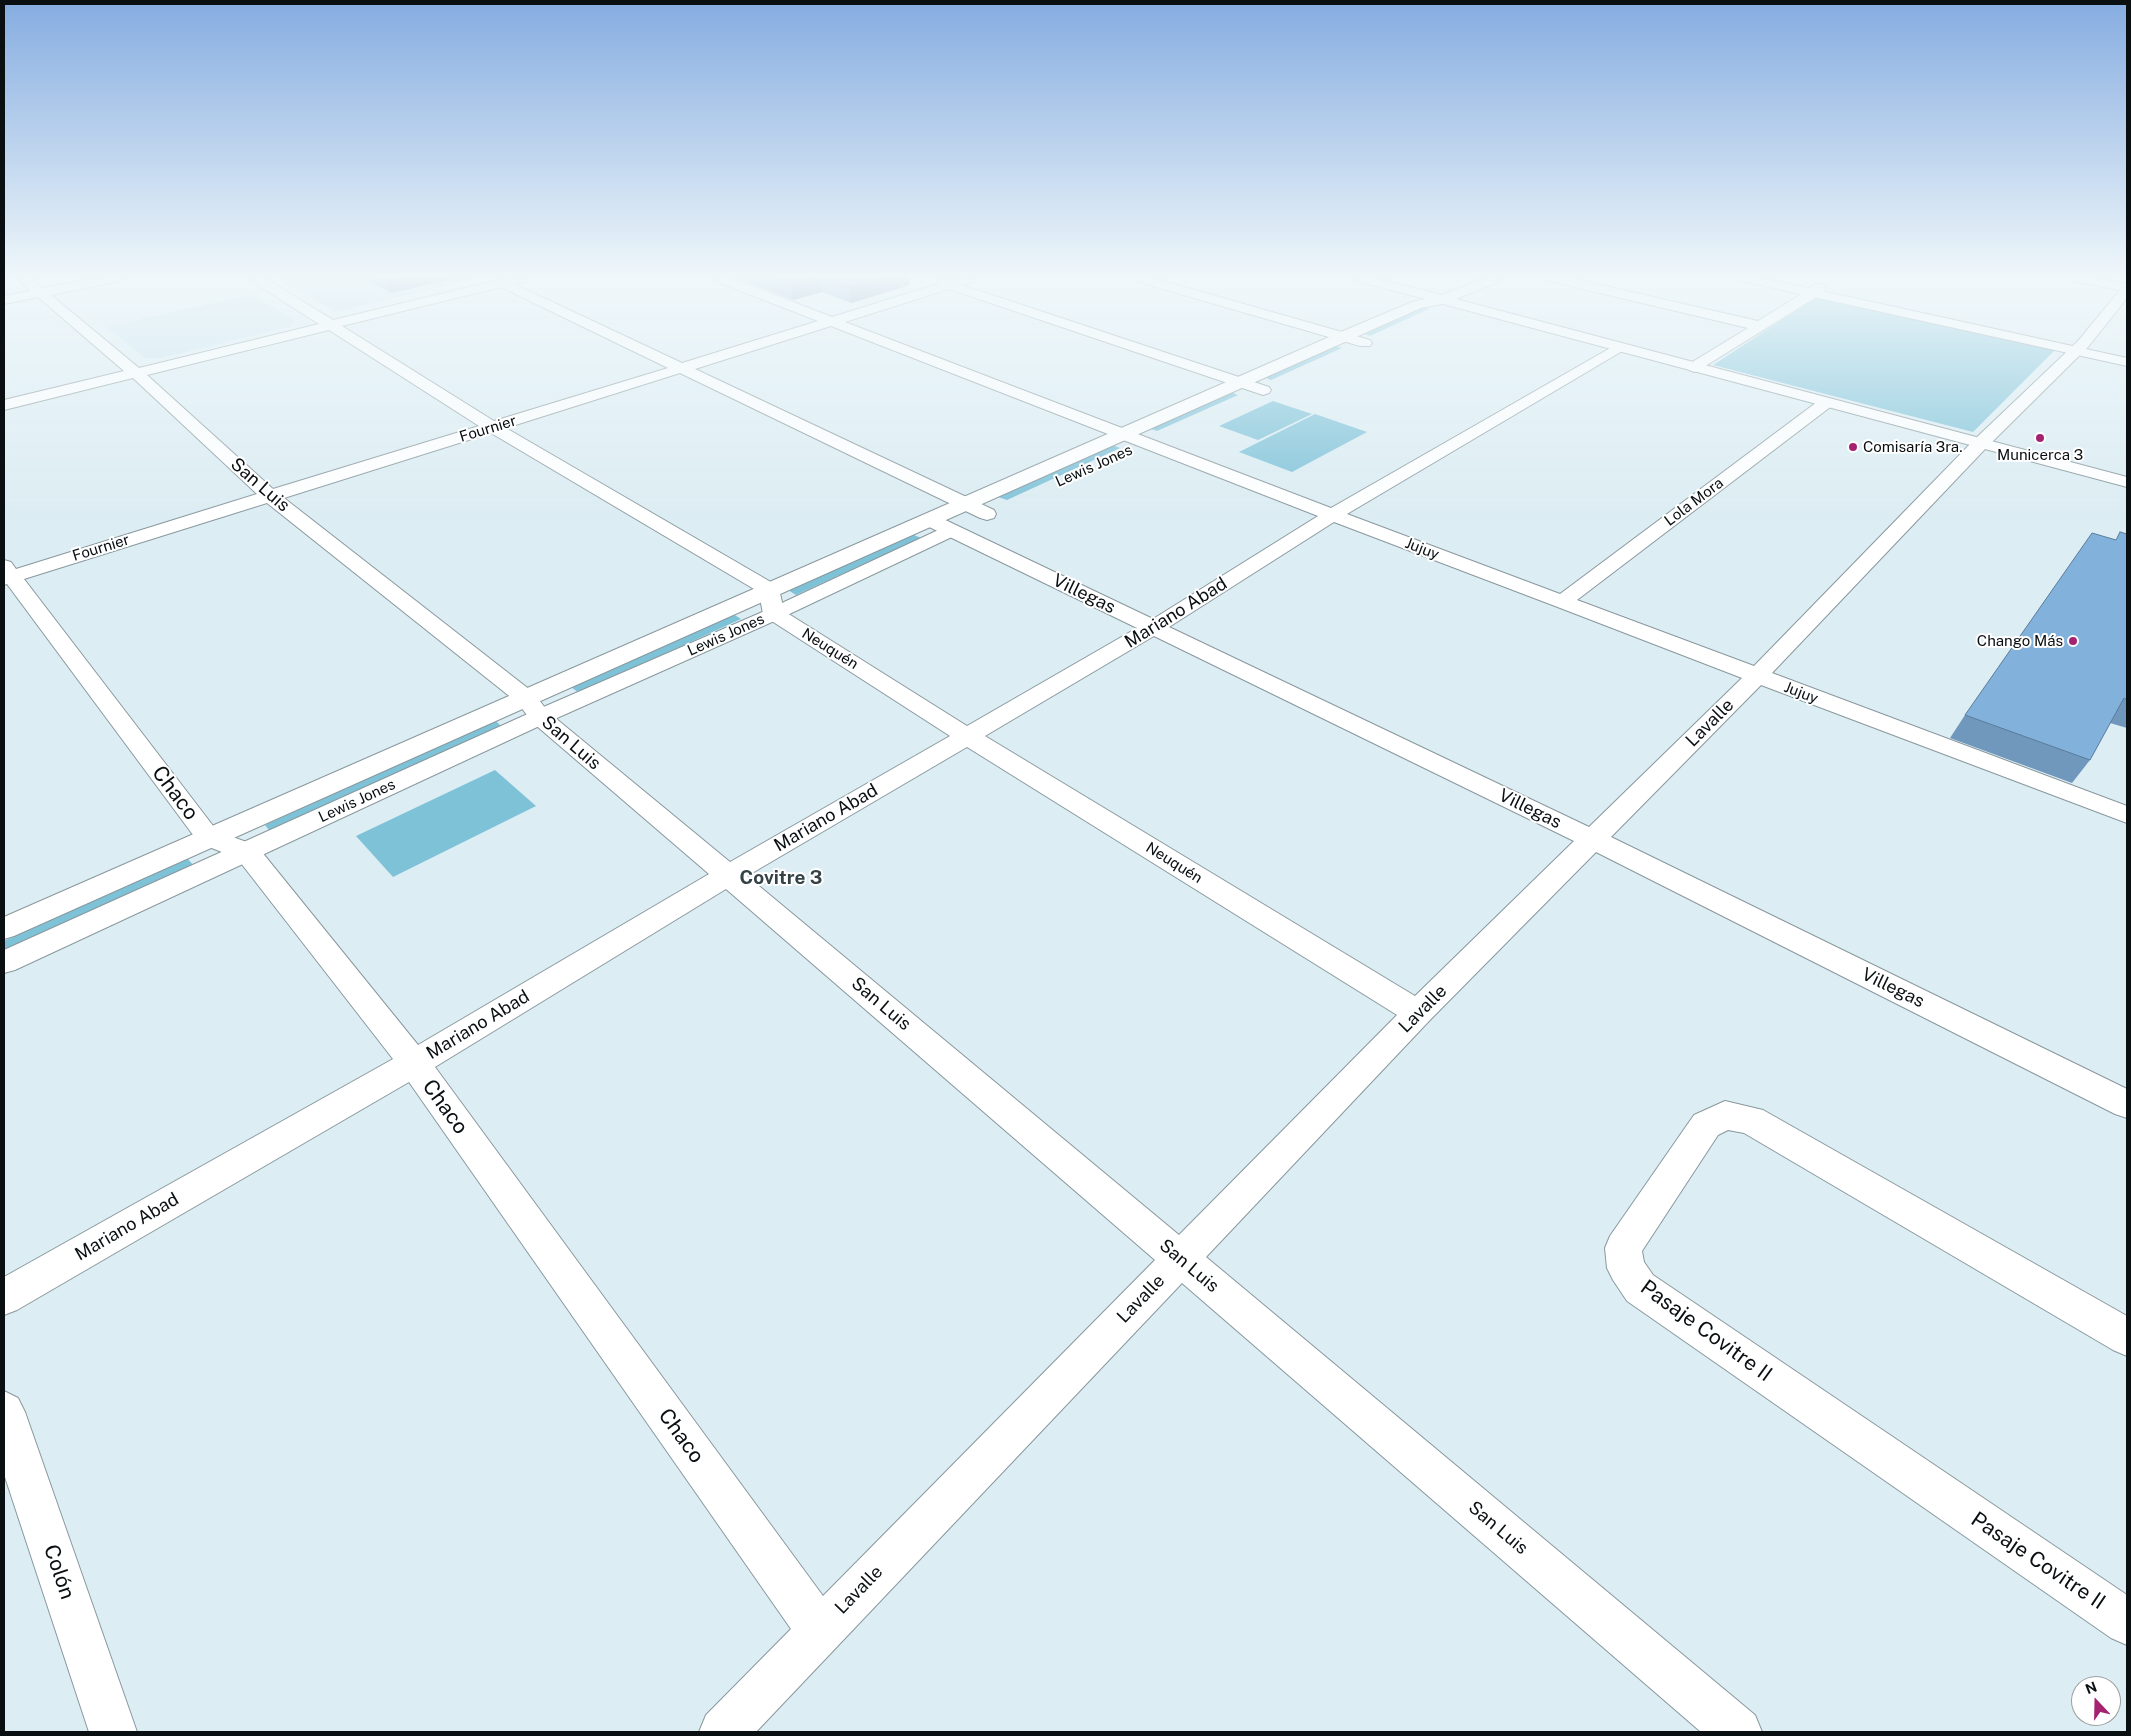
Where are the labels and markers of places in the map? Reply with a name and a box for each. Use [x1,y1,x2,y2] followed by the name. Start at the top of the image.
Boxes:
[2034,432,2046,444] marker: Municerca 3
[1863,438,1963,456] place label: Comisaría 3ra.
[1847,441,1859,453] marker: Comisaría 3ra.
[1997,446,2083,464] place label: Municerca 3
[1977,632,2063,650] place label: Chango Más
[2067,635,2079,647] marker: Chango Más

